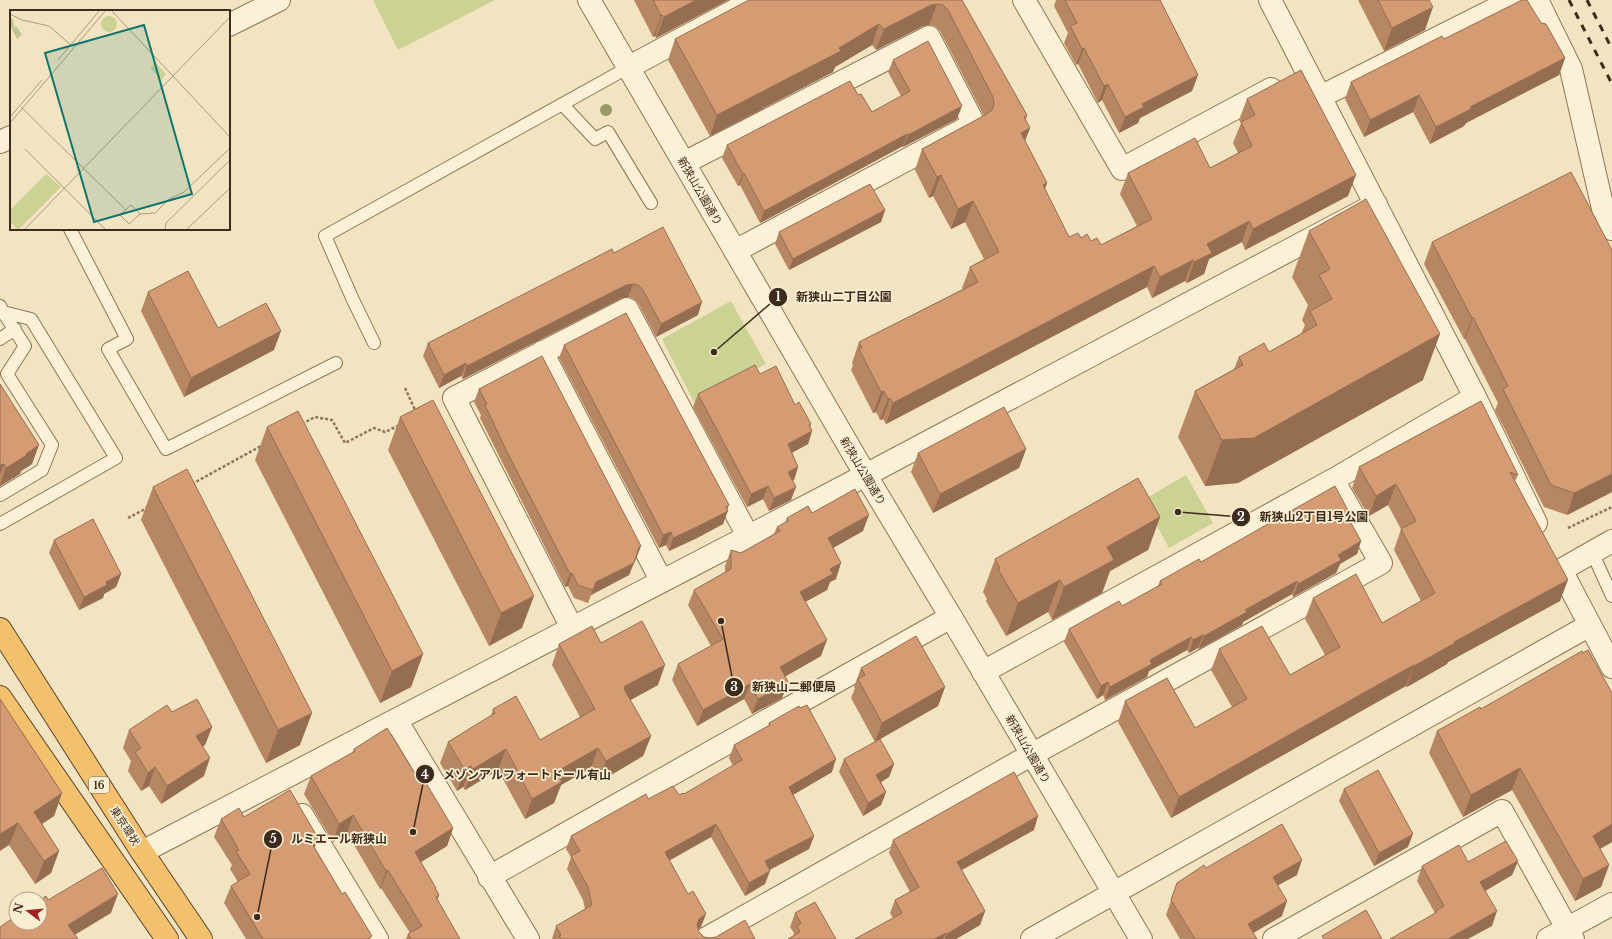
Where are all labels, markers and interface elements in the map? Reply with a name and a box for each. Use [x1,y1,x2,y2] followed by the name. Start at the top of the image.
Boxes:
[10,10,230,230] inset map
[675,154,725,228] street label: 新狭山公園通り
[768,285,900,309] callout: 新狭山二丁目公園
[775,289,781,304] text: 1
[796,289,892,304] text: 新狭山二丁目公園
[837,434,889,508] street label: 新狭山公園通り
[1231,505,1376,529] callout: 新狭山2丁目1号公園
[1237,509,1245,524] text: 2
[1259,509,1369,524] text: 新狭山2丁目1号公園
[724,675,844,699] callout: 新狭山二郵便局
[730,679,738,694] text: 3
[752,679,836,694] text: 新狭山二郵便局
[1003,712,1053,786] street label: 新狭山公園通り
[415,762,619,786] callout: メゾンアルフォートドール有山
[421,767,429,782] text: 4
[443,767,611,782] text: メゾンアルフォートドール有山
[89,777,109,793] road number: 16
[107,804,143,849] street label: 東京環状
[263,827,395,851] callout: ルミエール新狭山
[269,831,277,846] text: 5
[291,831,387,846] text: ルミエール新狭山
[8,891,48,931] north arrow
[10,901,27,915] text: N

